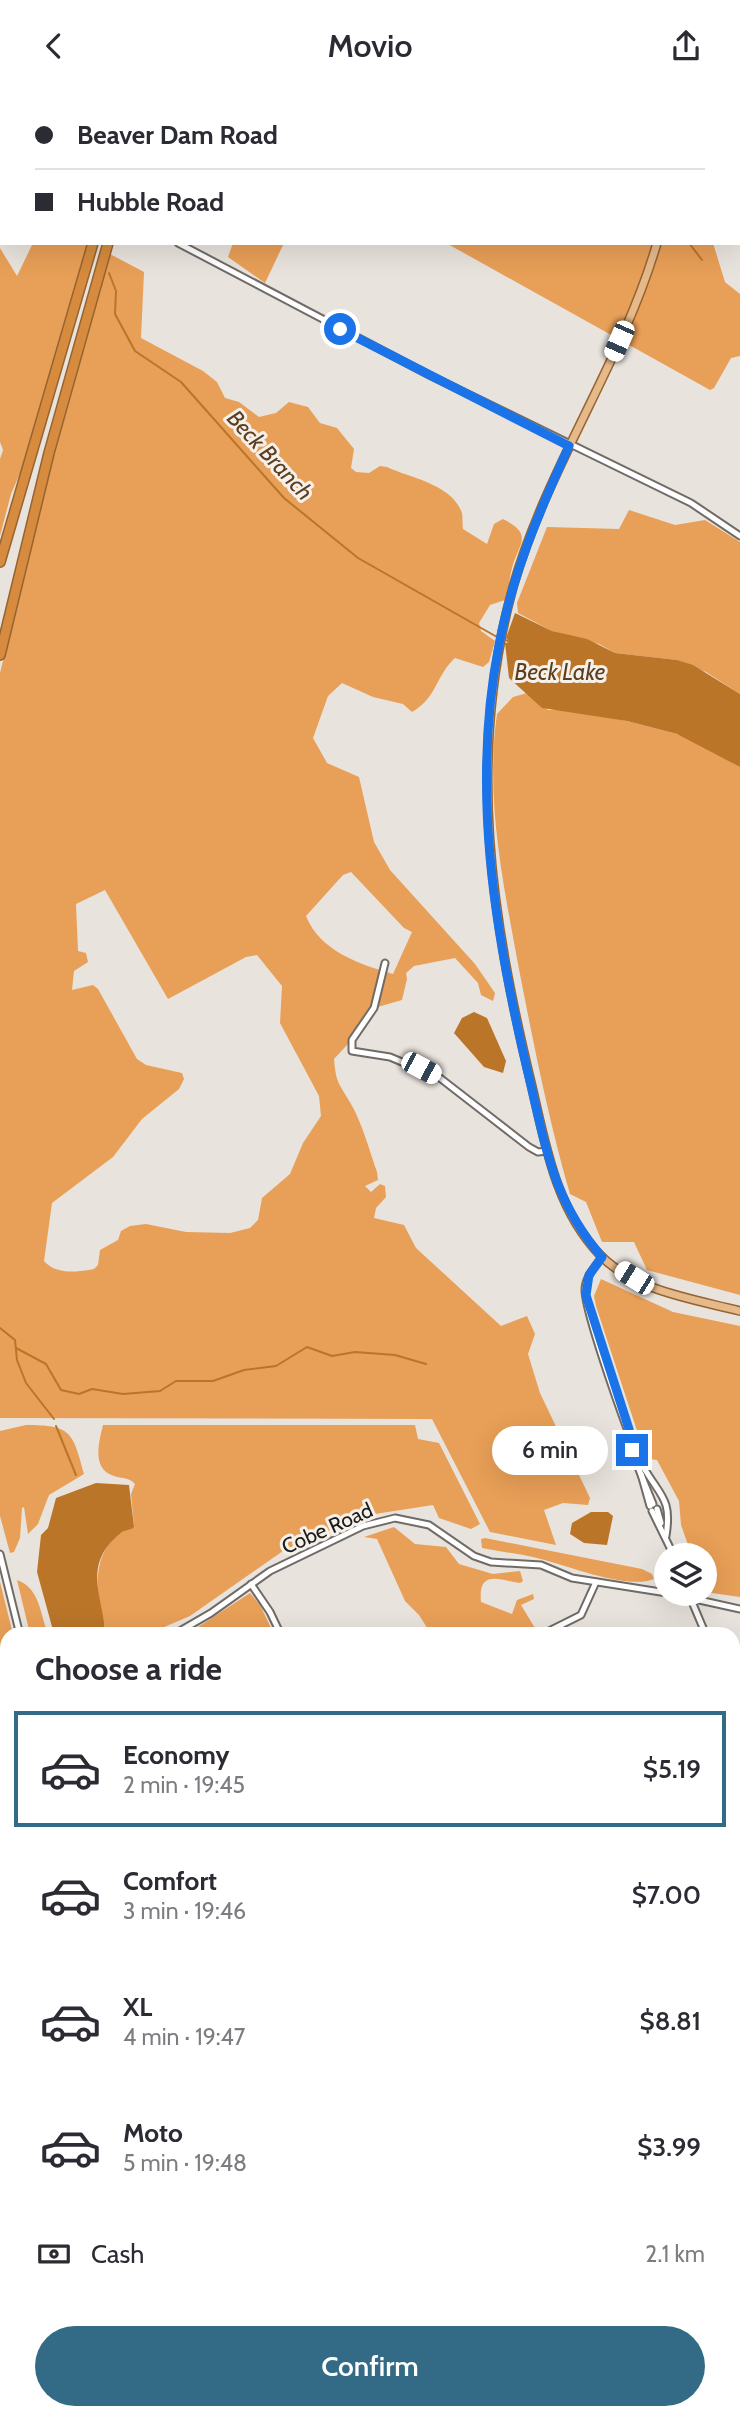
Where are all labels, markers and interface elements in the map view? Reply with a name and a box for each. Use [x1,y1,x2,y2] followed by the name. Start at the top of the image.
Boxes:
[328,26,412,65] text: Movio
[35,27,73,65] icon: back
[667,27,705,65] icon: share
[77,119,278,151] text: Beaver Dam Road
[77,186,224,218] text: Hubble Road
[324,313,356,345] route start
[601,318,638,364] car
[221,404,319,506] water label: Beck Branch
[515,658,605,686] water label: Beck Lake
[398,1049,445,1087] car
[611,1258,658,1298] car
[492,1425,608,1475] callout: 6 min
[616,1434,648,1466] route end
[522,1436,578,1464] text: 6 min
[278,1497,376,1559] street label: Cobe Road
[654,1543,717,1606] map controls
[654,1543,717,1606] button: layers
[35,1649,222,1688] text: Choose a ride
[39,1738,102,1801] icon: car
[123,1739,229,1771] text: Economy
[643,1753,701,1785] text: $5.19
[123,1771,245,1799] text: 2 min · 19:45
[39,1864,102,1927] icon: car
[123,1865,217,1897] text: Comfort
[632,1879,701,1911] text: $7.00
[123,1897,246,1925] text: 3 min · 19:46
[39,1990,102,2053] icon: car
[123,1991,152,2023] text: XL
[640,2005,701,2037] text: $8.81
[123,2023,245,2051] text: 4 min · 19:47
[39,2116,102,2179] icon: car
[123,2117,183,2149] text: Moto
[637,2131,701,2163] text: $3.99
[123,2149,247,2177] text: 5 min · 19:48
[35,2235,73,2273] icon: cash
[91,2238,144,2270] text: Cash
[645,2240,705,2268] text: 2.1 km
[35,2326,705,2406] button: Confirm

